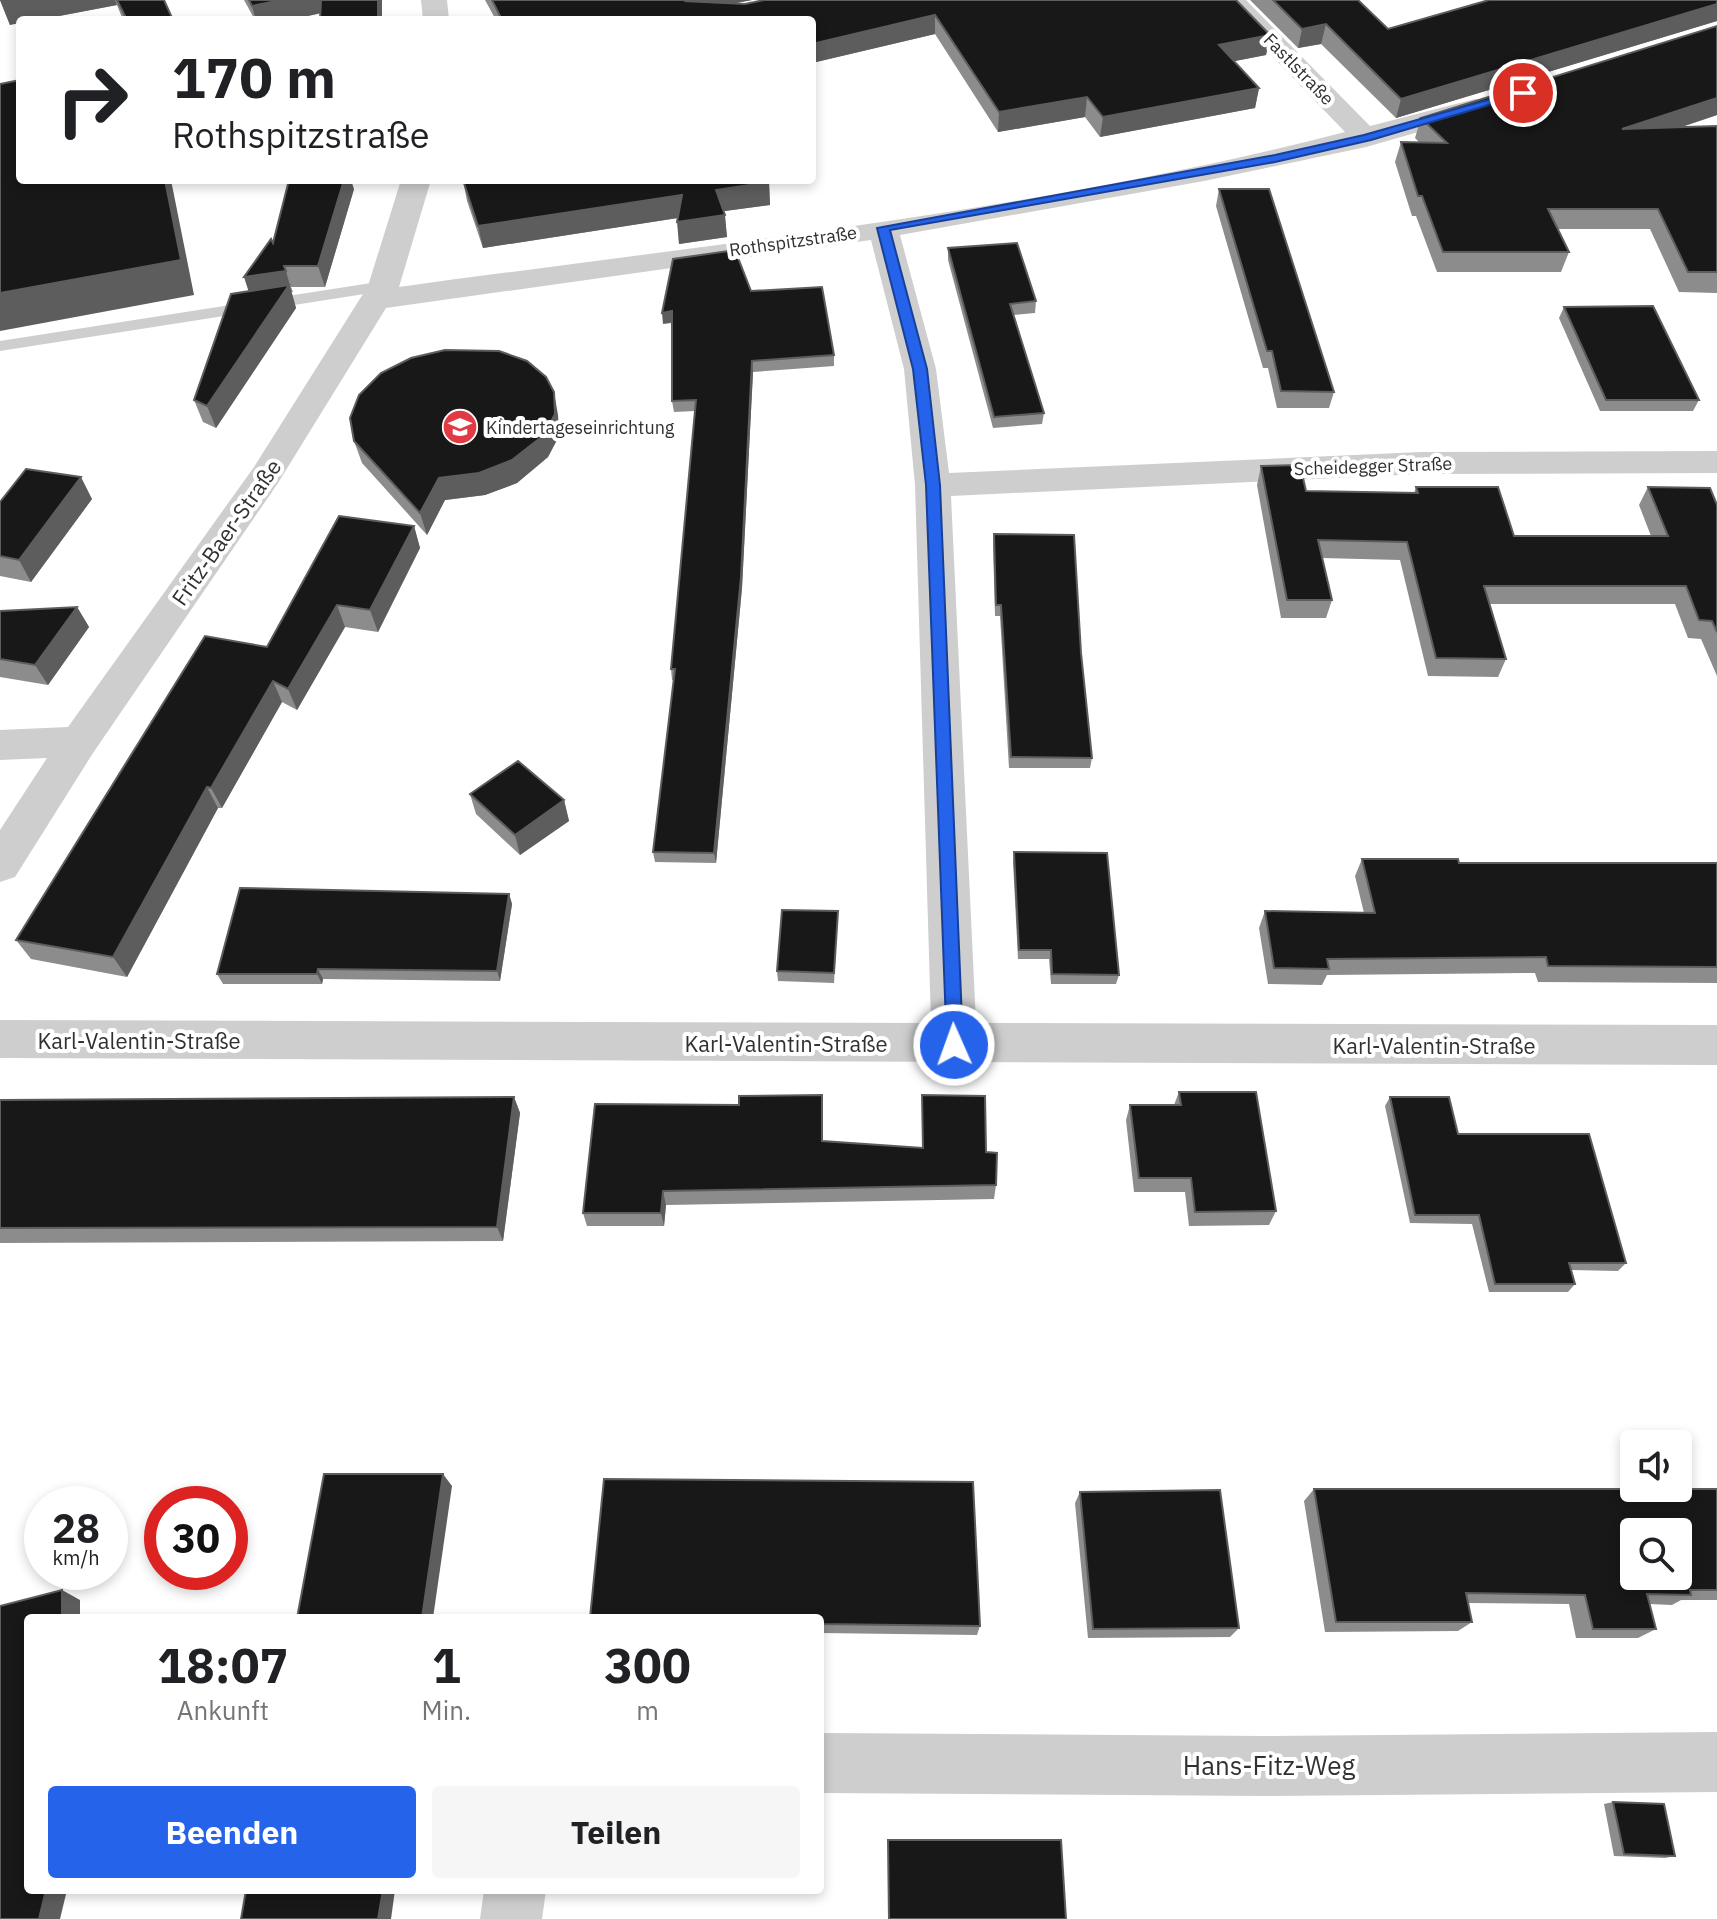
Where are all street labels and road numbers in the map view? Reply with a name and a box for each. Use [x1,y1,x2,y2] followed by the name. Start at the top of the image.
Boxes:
[1259,28,1339,110] street label: Fastlstraße
[728,221,858,261] street label: Rothspitzstraße
[1293,452,1453,480] street label: Scheidegger Straße
[165,453,287,611] street label: Fritz-Baer-Straße
[38,1026,240,1055] street label: Karl-Valentin-Straße
[685,1029,887,1058] street label: Karl-Valentin-Straße
[1333,1031,1535,1060] street label: Karl-Valentin-Straße
[1183,1748,1355,1782] street label: Hans-Fitz-Weg

